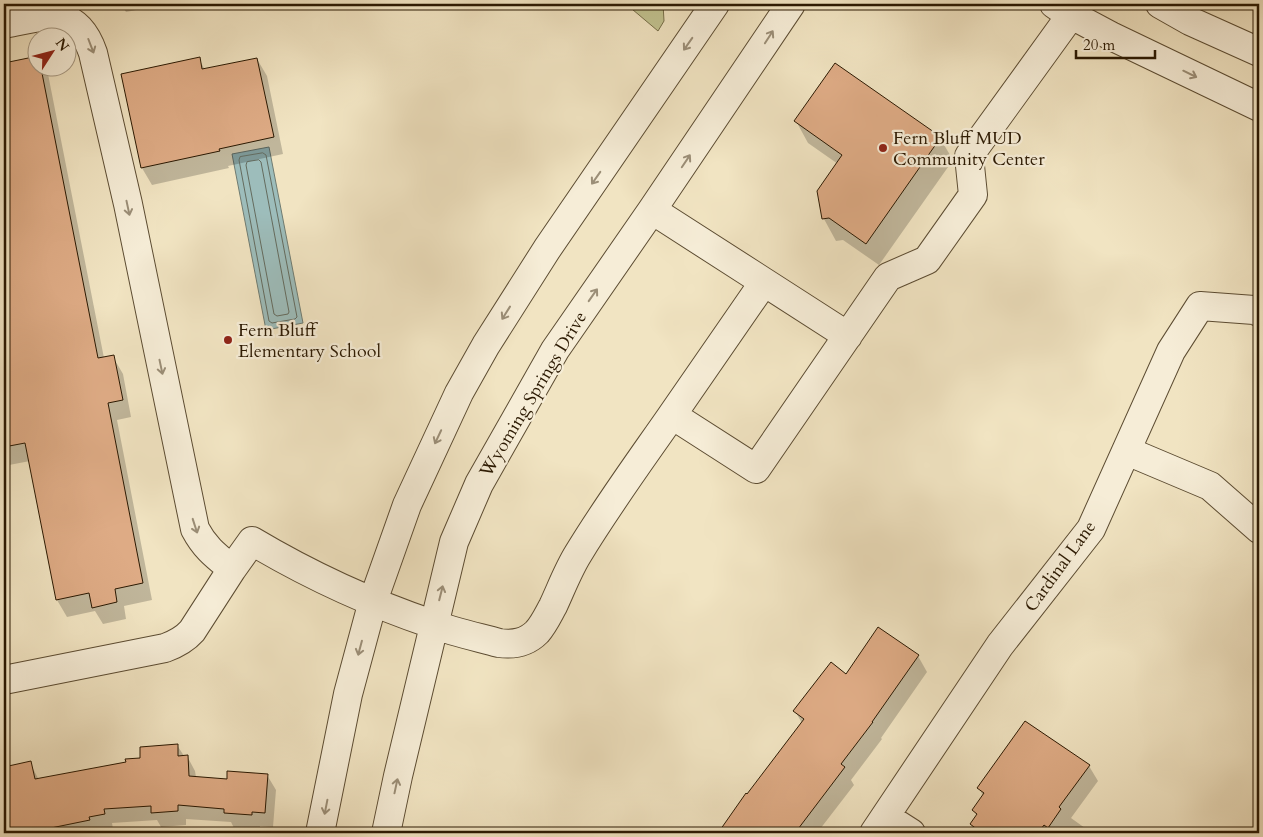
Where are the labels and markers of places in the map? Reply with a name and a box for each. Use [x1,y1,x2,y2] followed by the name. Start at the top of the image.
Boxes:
[893,126,1045,172] place label: Fern Bluff MUD Community Center
[877,142,889,154] marker: Fern Bluff MUD Community Center
[238,318,381,364] place label: Fern Bluff Elementary School
[222,334,234,346] marker: Fern Bluff Elementary School

